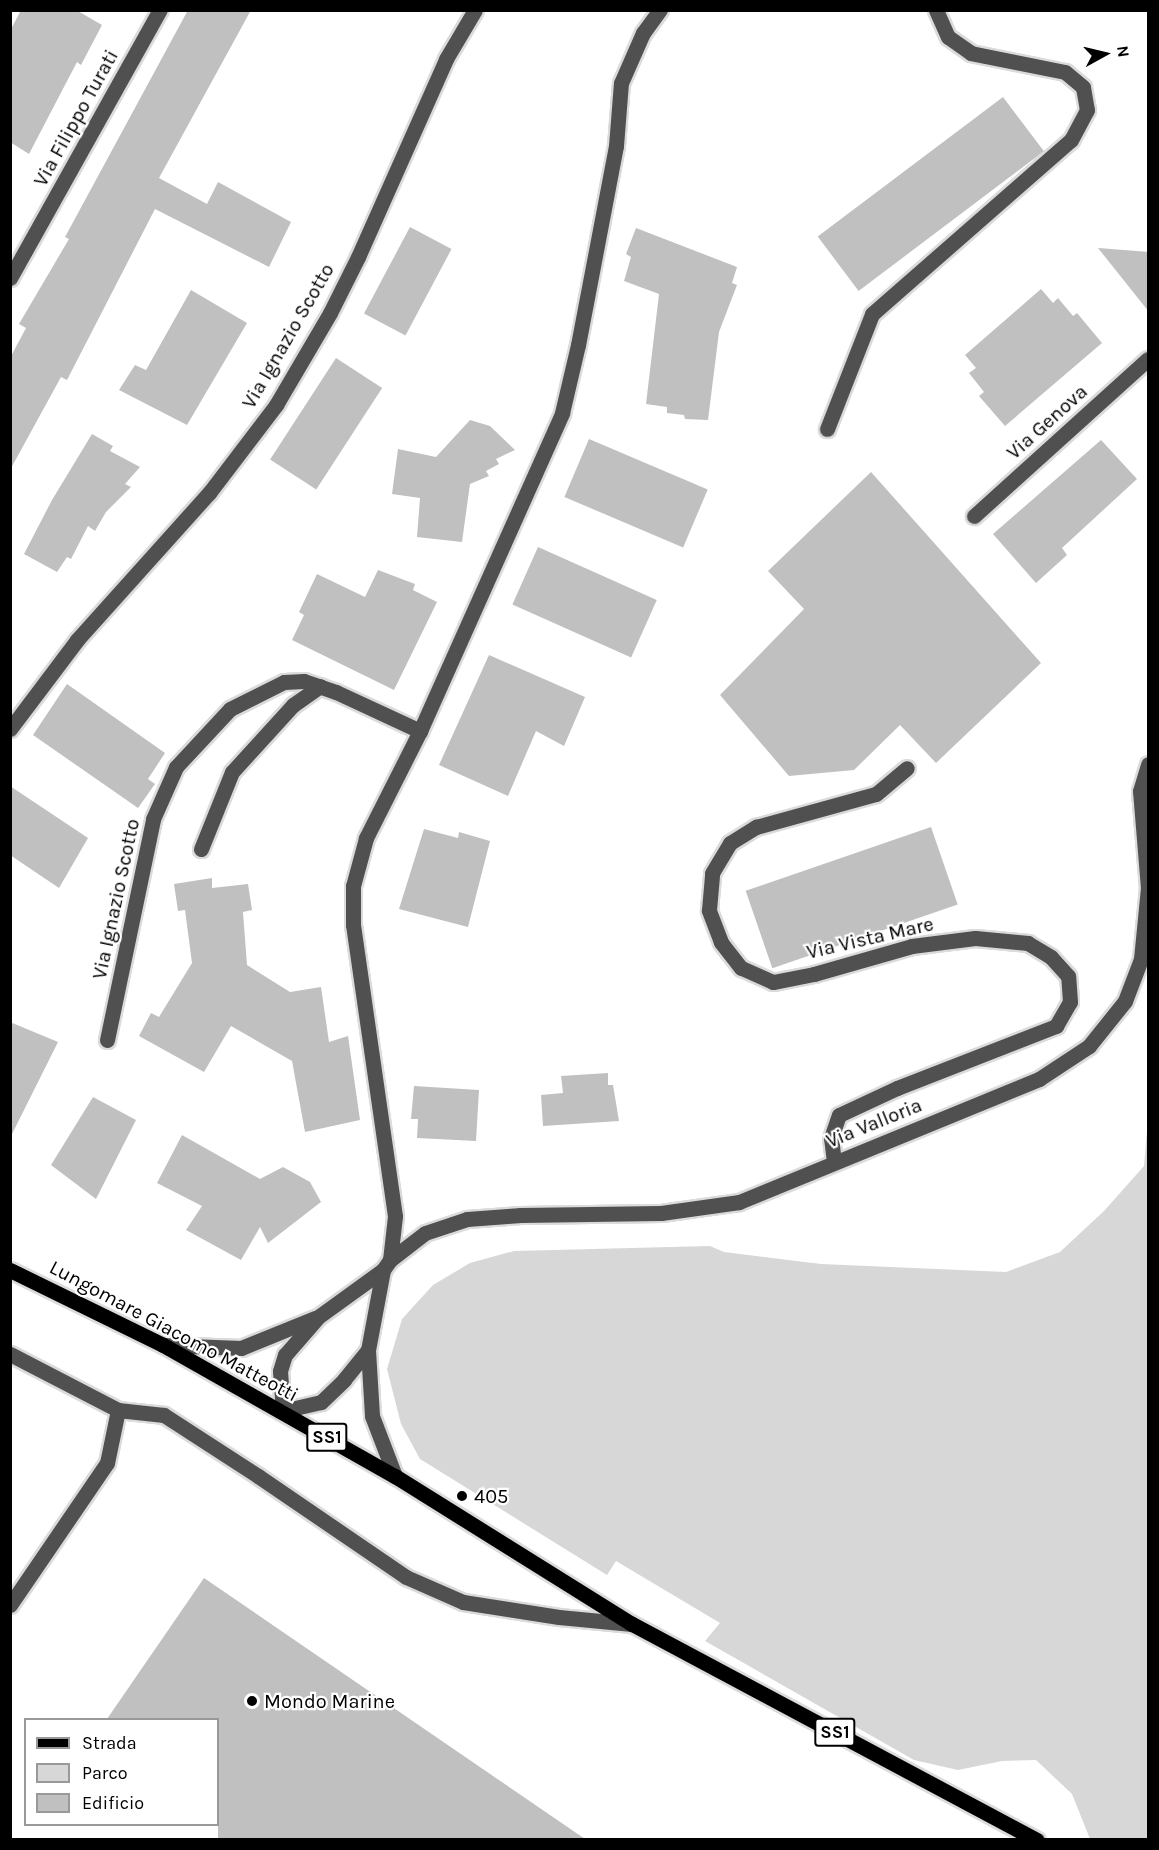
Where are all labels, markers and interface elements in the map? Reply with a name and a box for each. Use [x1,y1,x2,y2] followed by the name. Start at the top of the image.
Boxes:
[1075,24,1135,84] north arrow
[1113,44,1134,58] text: N
[29,45,123,191] street label: Via Filippo Turati
[237,259,339,413] street label: Via Ignazio Scotto
[1002,380,1092,464] street label: Via Genova
[87,817,145,981] street label: Via Ignazio Scotto
[804,912,936,964] street label: Via Vista Mare
[823,1093,925,1153] street label: Via Valloria
[45,1255,303,1407] street label: Lungomare Giacomo Matteotti
[306,1422,348,1452] road number: SS1
[474,1484,508,1508] place label: 405
[455,1489,469,1503] marker: 405
[264,1689,395,1713] place label: Mondo Marine
[245,1694,259,1708] marker: Mondo Marine
[814,1717,856,1747] road number: SS1
[24,1718,219,1826] legend
[82,1732,137,1754] text: Strada
[82,1762,128,1784] text: Parco
[82,1792,144,1814] text: Edificio

